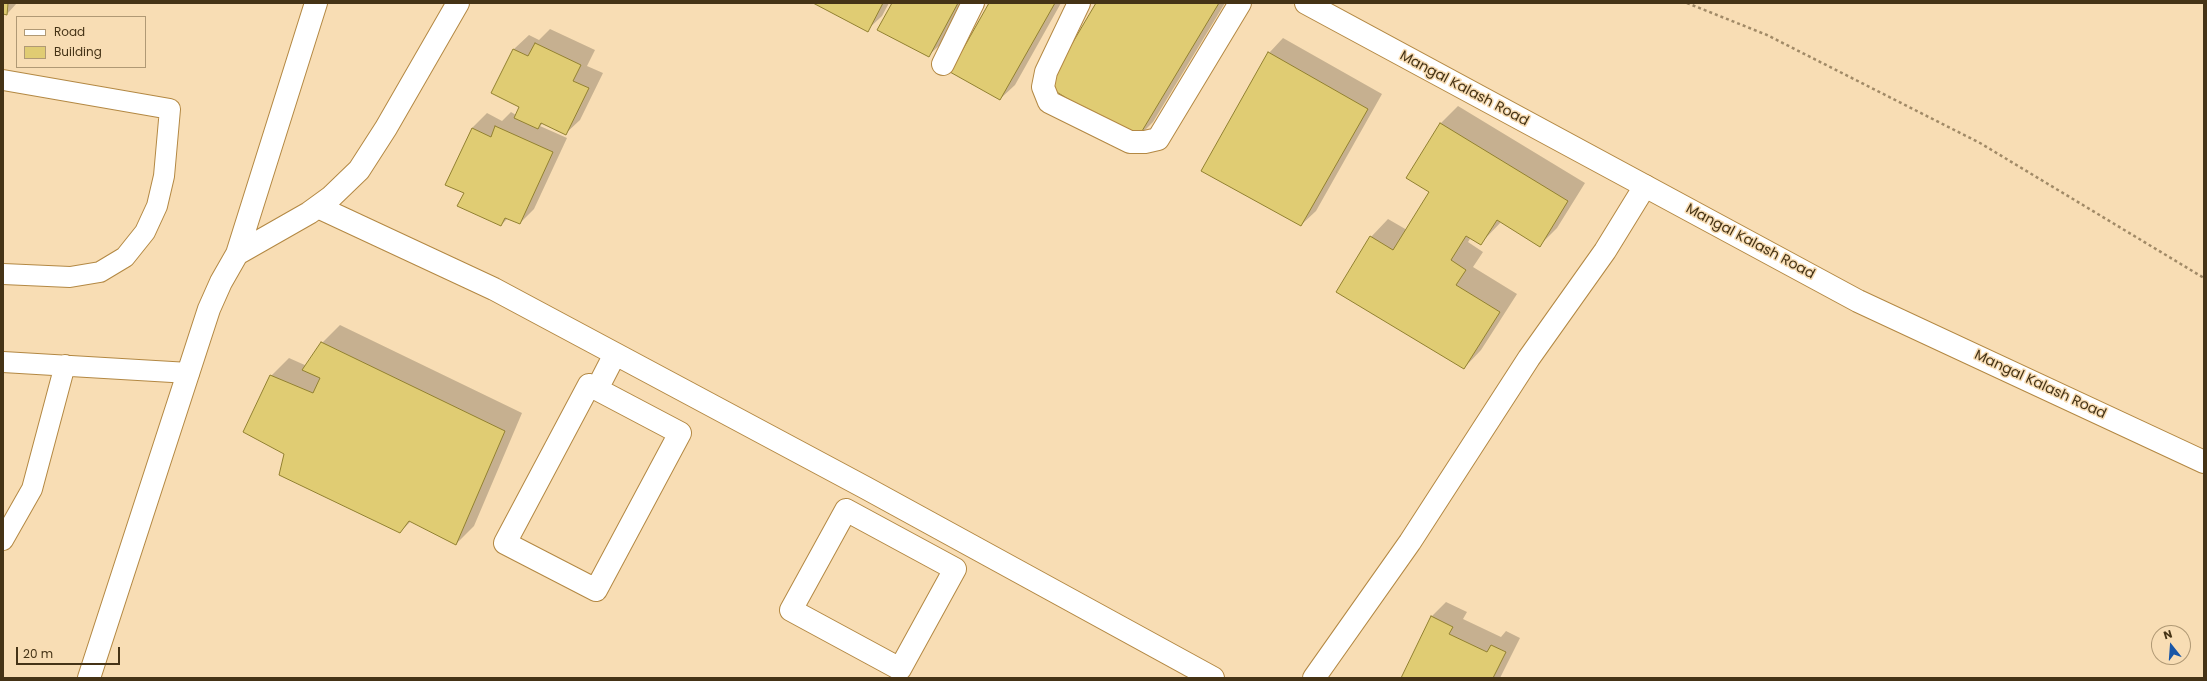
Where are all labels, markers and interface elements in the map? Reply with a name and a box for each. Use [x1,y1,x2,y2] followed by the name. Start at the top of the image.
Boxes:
[16,16,146,68] legend
[54,23,85,40] text: Road
[54,43,102,60] text: Building
[1397,48,1531,130] street label: Mangal Kalash Road
[1683,201,1817,283] street label: Mangal Kalash Road
[1971,347,2109,423] street label: Mangal Kalash Road
[2151,625,2191,665] north arrow
[2161,626,2174,643] text: N
[18,639,122,665] scale bar
[23,645,53,662] text: 20 m

